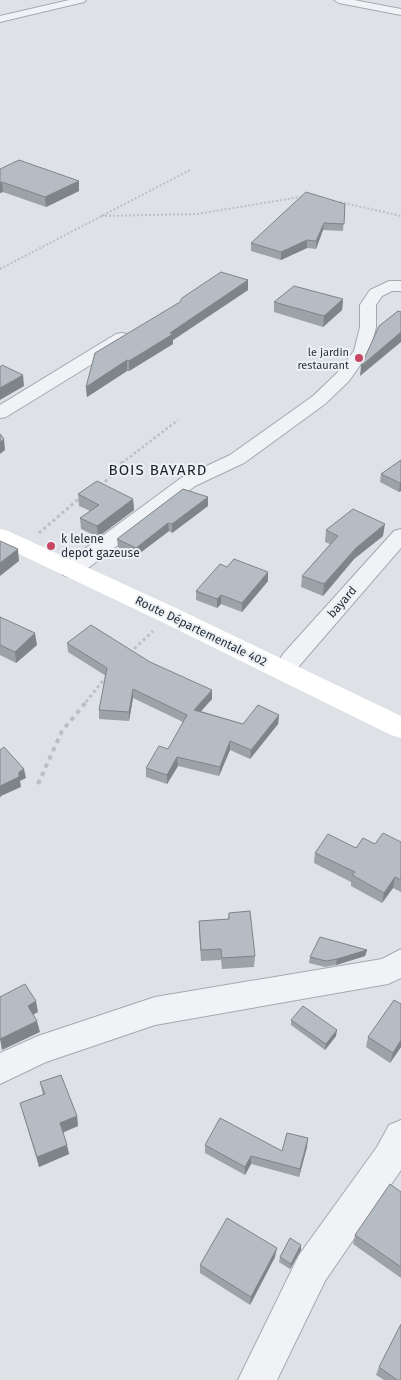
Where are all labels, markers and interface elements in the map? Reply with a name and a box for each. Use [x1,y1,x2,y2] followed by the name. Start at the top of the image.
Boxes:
[297,346,349,372] place label: le jardin restaurant
[353,352,365,364] marker: le jardin restaurant
[109,461,207,479] district label: BOIS BAYARD
[61,532,140,560] place label: k lelene depot gazeuse
[45,540,57,552] marker: k lelene depot gazeuse
[325,583,359,621] street label: bayard
[133,593,269,669] street label: Route Départementale 402

